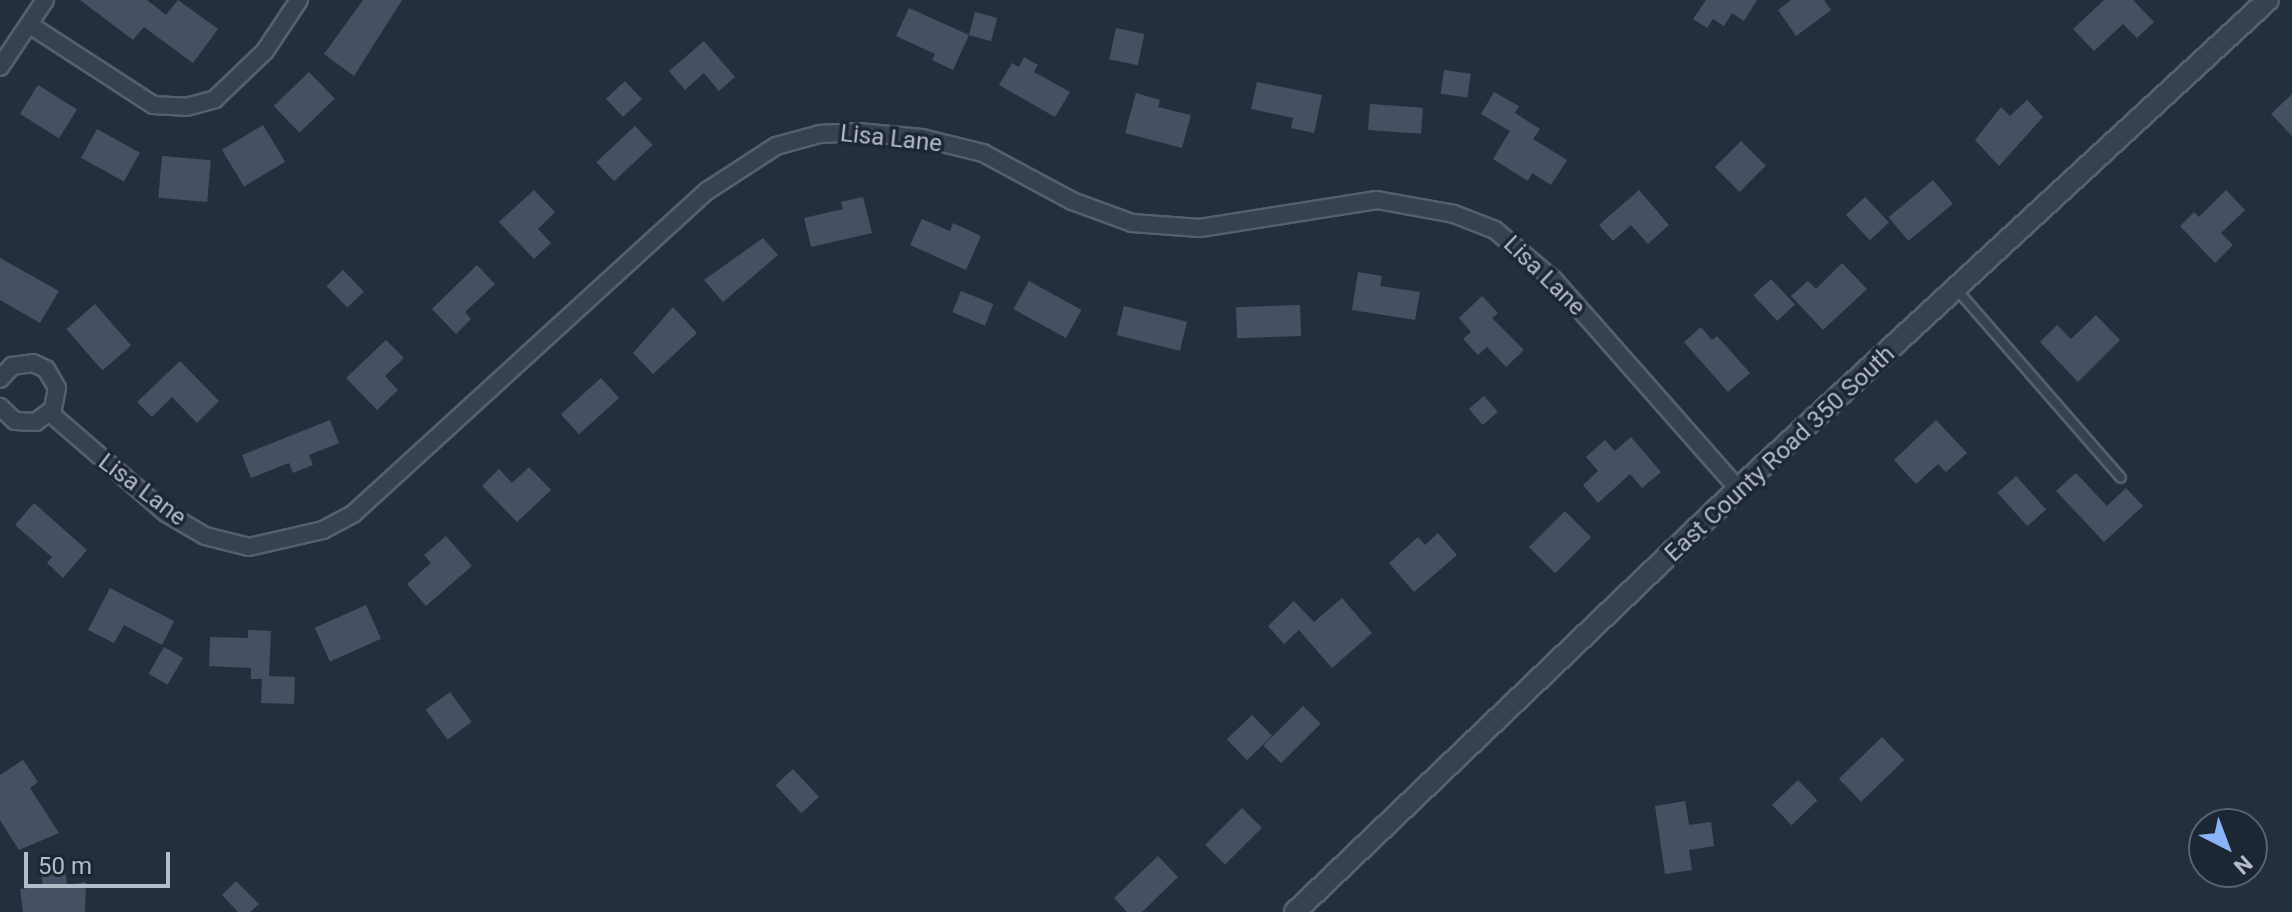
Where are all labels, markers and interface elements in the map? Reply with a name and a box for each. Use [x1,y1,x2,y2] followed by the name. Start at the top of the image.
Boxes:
[839,119,943,159] street label: Lisa Lane
[1497,230,1591,322] street label: Lisa Lane
[1659,340,1901,568] street label: East County Road 350 South
[93,448,191,532] street label: Lisa Lane
[2188,808,2268,888] north arrow
[28,836,174,886] scale bar
[2229,850,2257,879] text: N
[38,852,92,880] text: 50 m

